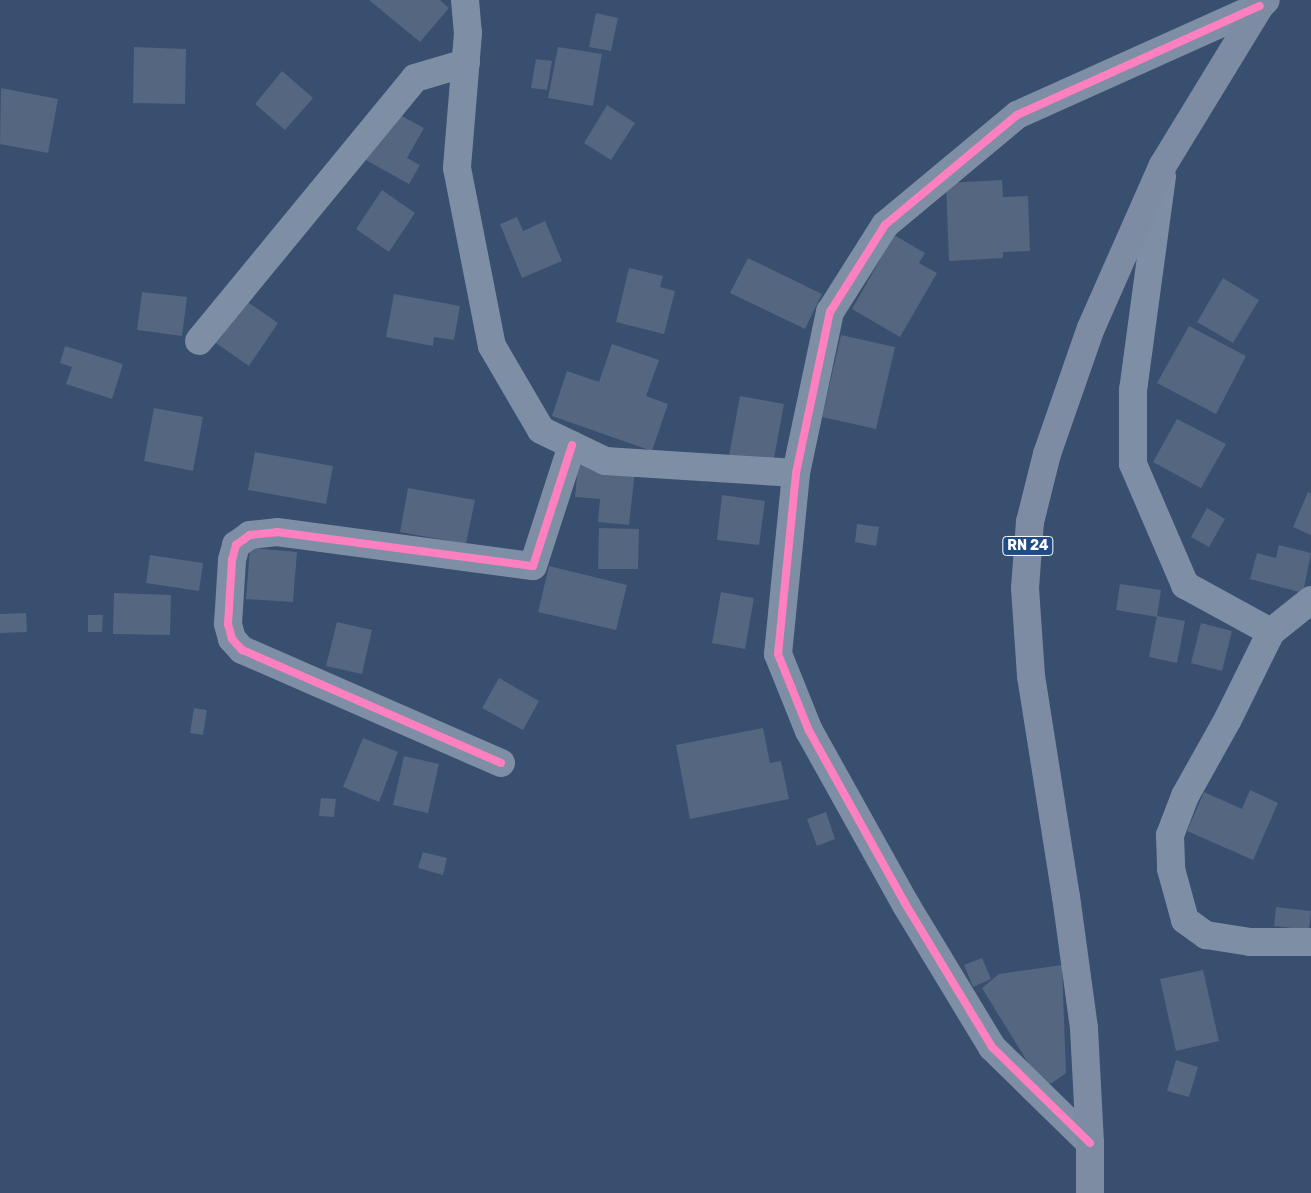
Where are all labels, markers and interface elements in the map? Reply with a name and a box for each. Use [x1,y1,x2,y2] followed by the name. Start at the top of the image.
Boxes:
[1002,534,1054,558] road number: RN 24

